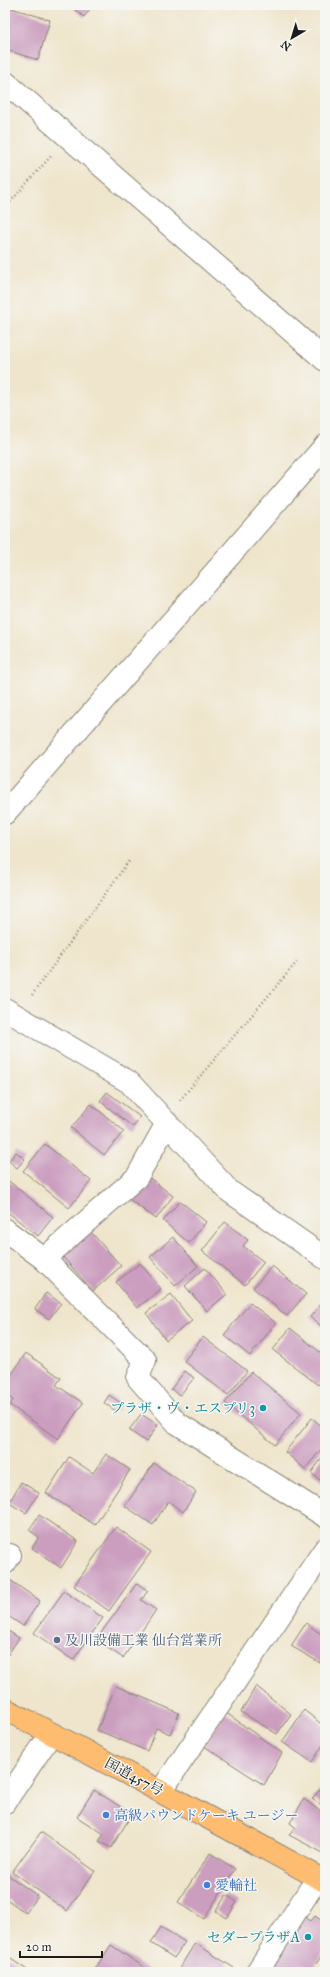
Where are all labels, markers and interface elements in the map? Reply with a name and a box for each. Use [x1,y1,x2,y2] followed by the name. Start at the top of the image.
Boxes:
[272,18,312,58] north arrow
[278,37,294,53] text: N
[110,1400,255,1417] place label: プラザ・ヴ・エスプリ3
[258,1403,268,1413] marker: プラザ・ヴ・エスプリ3
[65,1632,222,1649] place label: 及川設備工業 仙台営業所
[52,1635,62,1645] marker: 及川設備工業 仙台営業所
[102,1755,166,1799] street label: 国道457号
[114,1807,298,1824] place label: 高級パウンドケーキ ユージー
[101,1810,111,1820] marker: 高級パウンドケーキ ユージー
[215,1877,257,1894] place label: 愛輪社
[202,1880,212,1890] marker: 愛輪社
[207,1929,301,1946] place label: セダープラザA
[303,1932,313,1942] marker: セダープラザA
[20,1933,102,1959] scale bar
[26,1940,52,1954] text: 20 m

